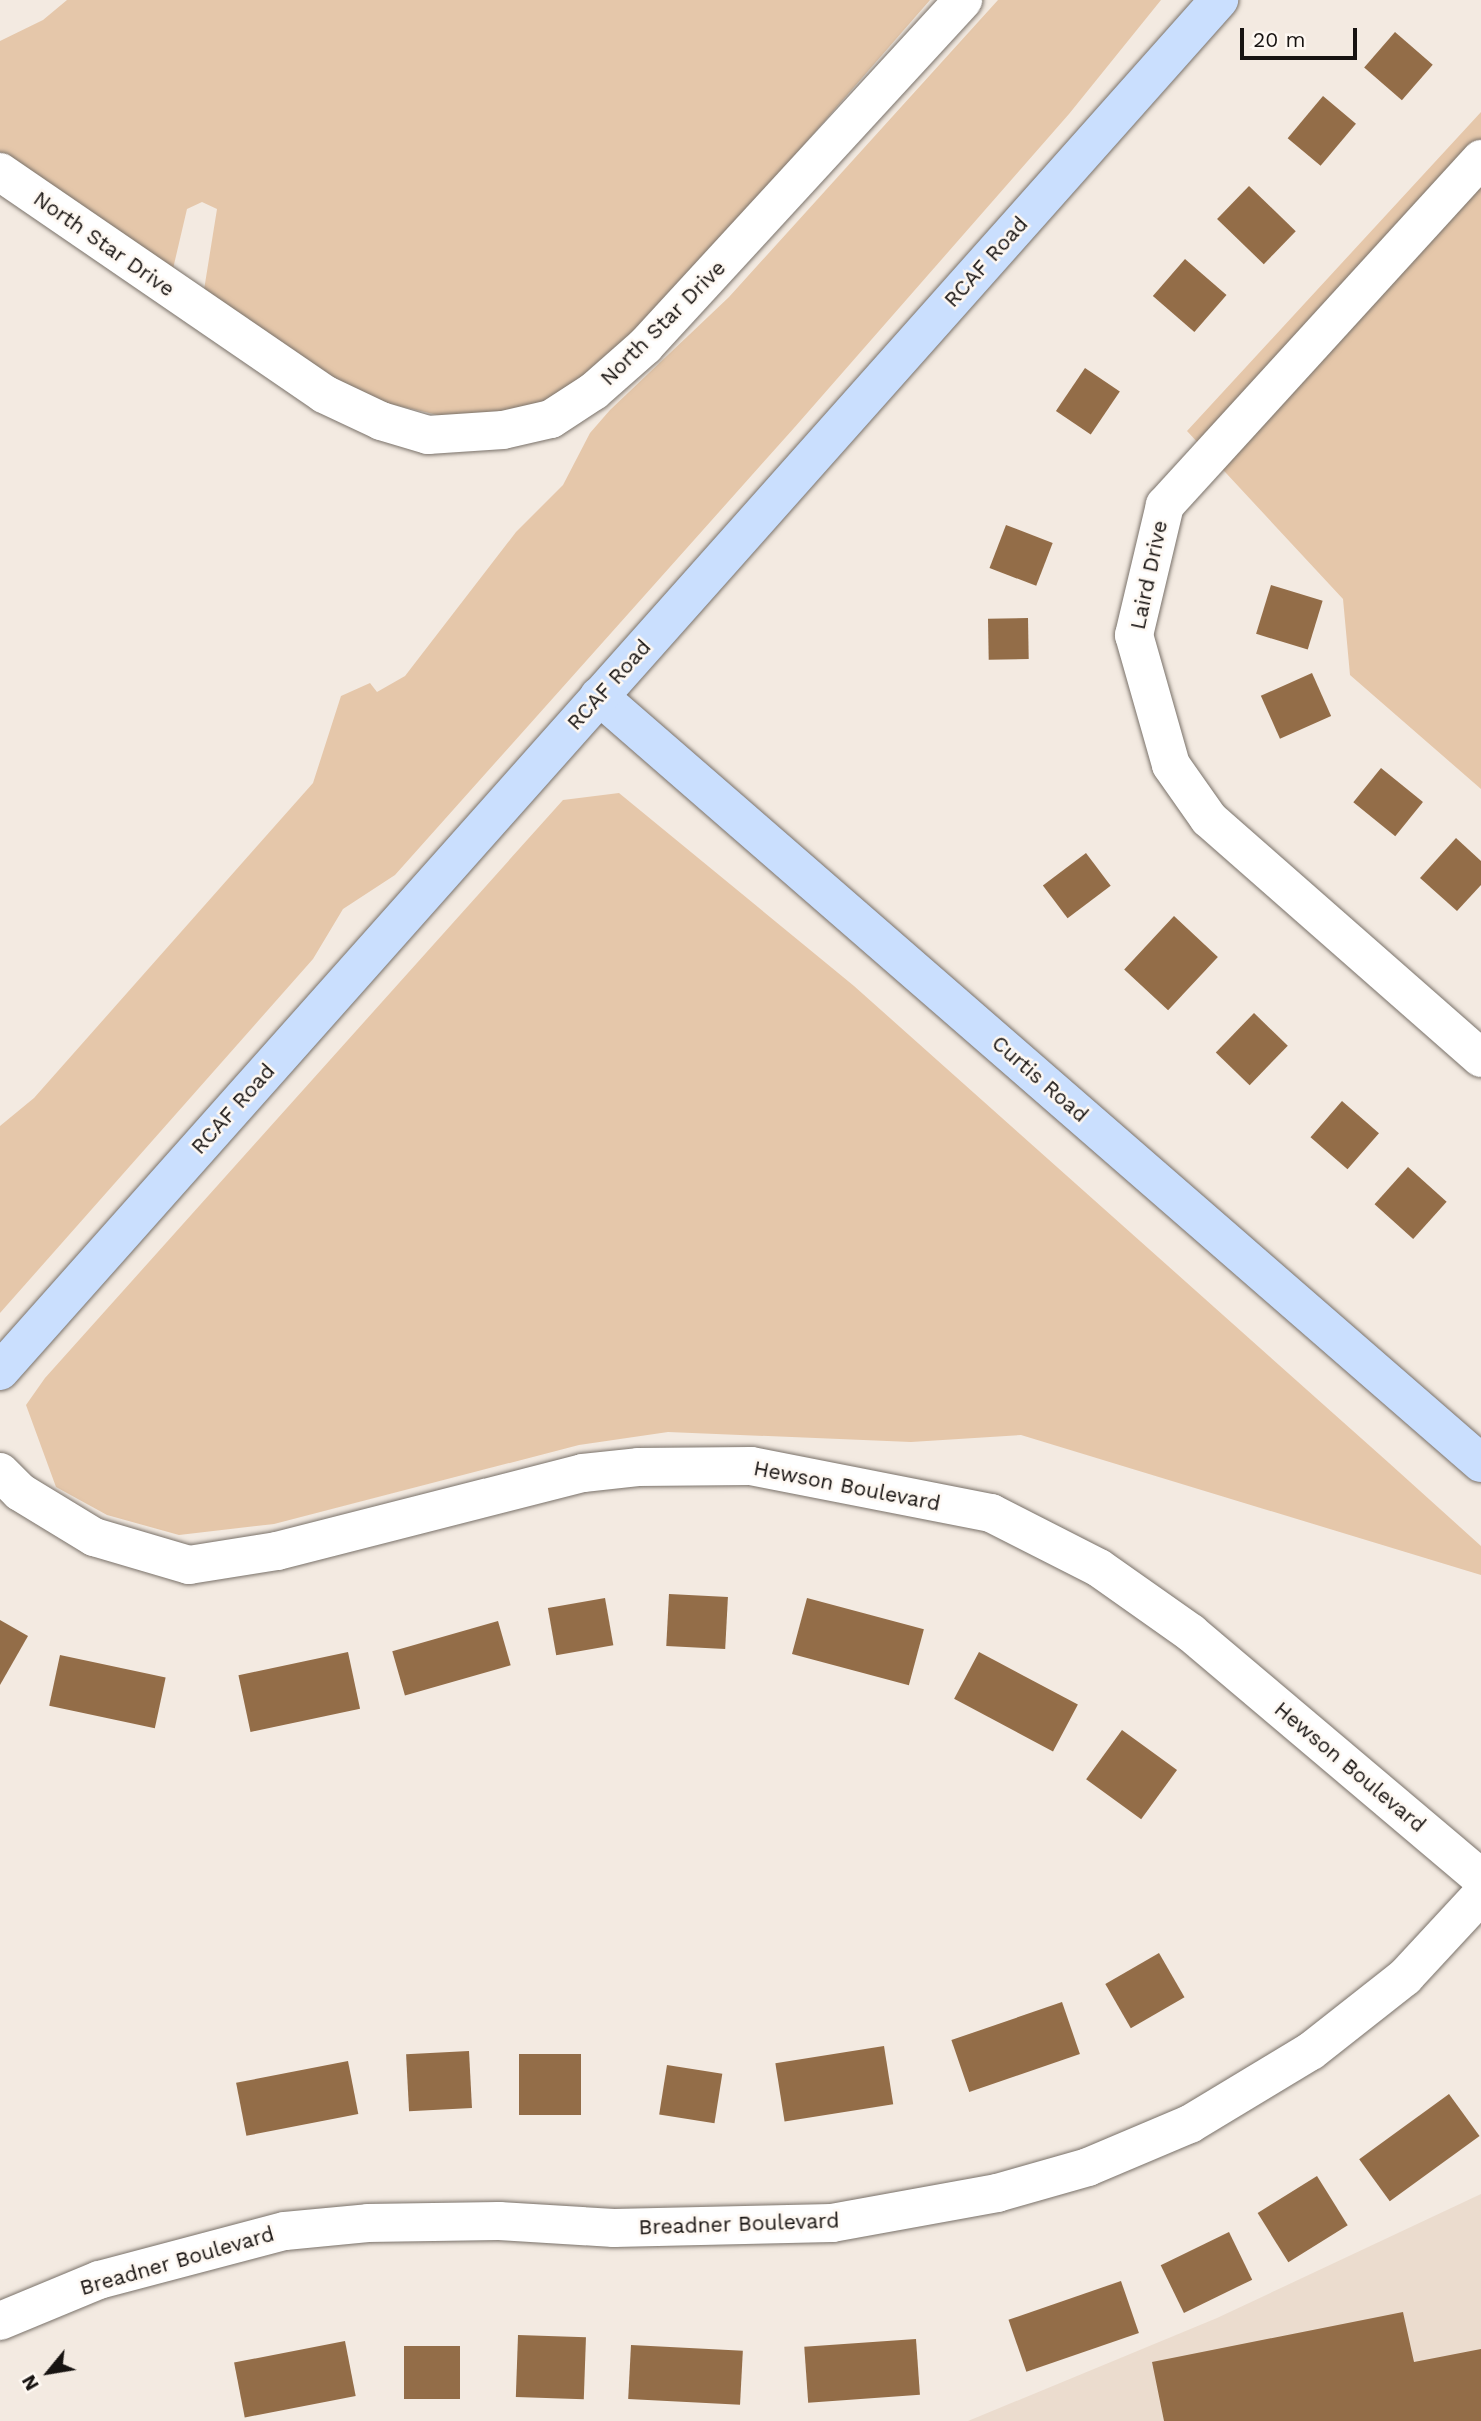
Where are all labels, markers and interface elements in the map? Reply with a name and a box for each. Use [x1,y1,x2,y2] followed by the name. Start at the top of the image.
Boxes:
[1243,14,1360,58] scale bar
[1253,27,1305,52] text: 20 m
[28,186,180,302] street label: North Star Drive
[939,211,1033,313] street label: RCAF Road
[595,255,731,391] street label: North Star Drive
[1125,518,1173,632] street label: Laird Drive
[562,634,656,736] street label: RCAF Road
[987,1030,1093,1128] street label: Curtis Road
[186,1058,280,1160] street label: RCAF Road
[751,1456,943,1516] street label: Hewson Boulevard
[1269,1696,1431,1838] street label: Hewson Boulevard
[638,2208,840,2240] street label: Breadner Boulevard
[77,2221,277,2301] street label: Breadner Boulevard
[14,2337,84,2407] north arrow
[17,2371,44,2395] text: N

